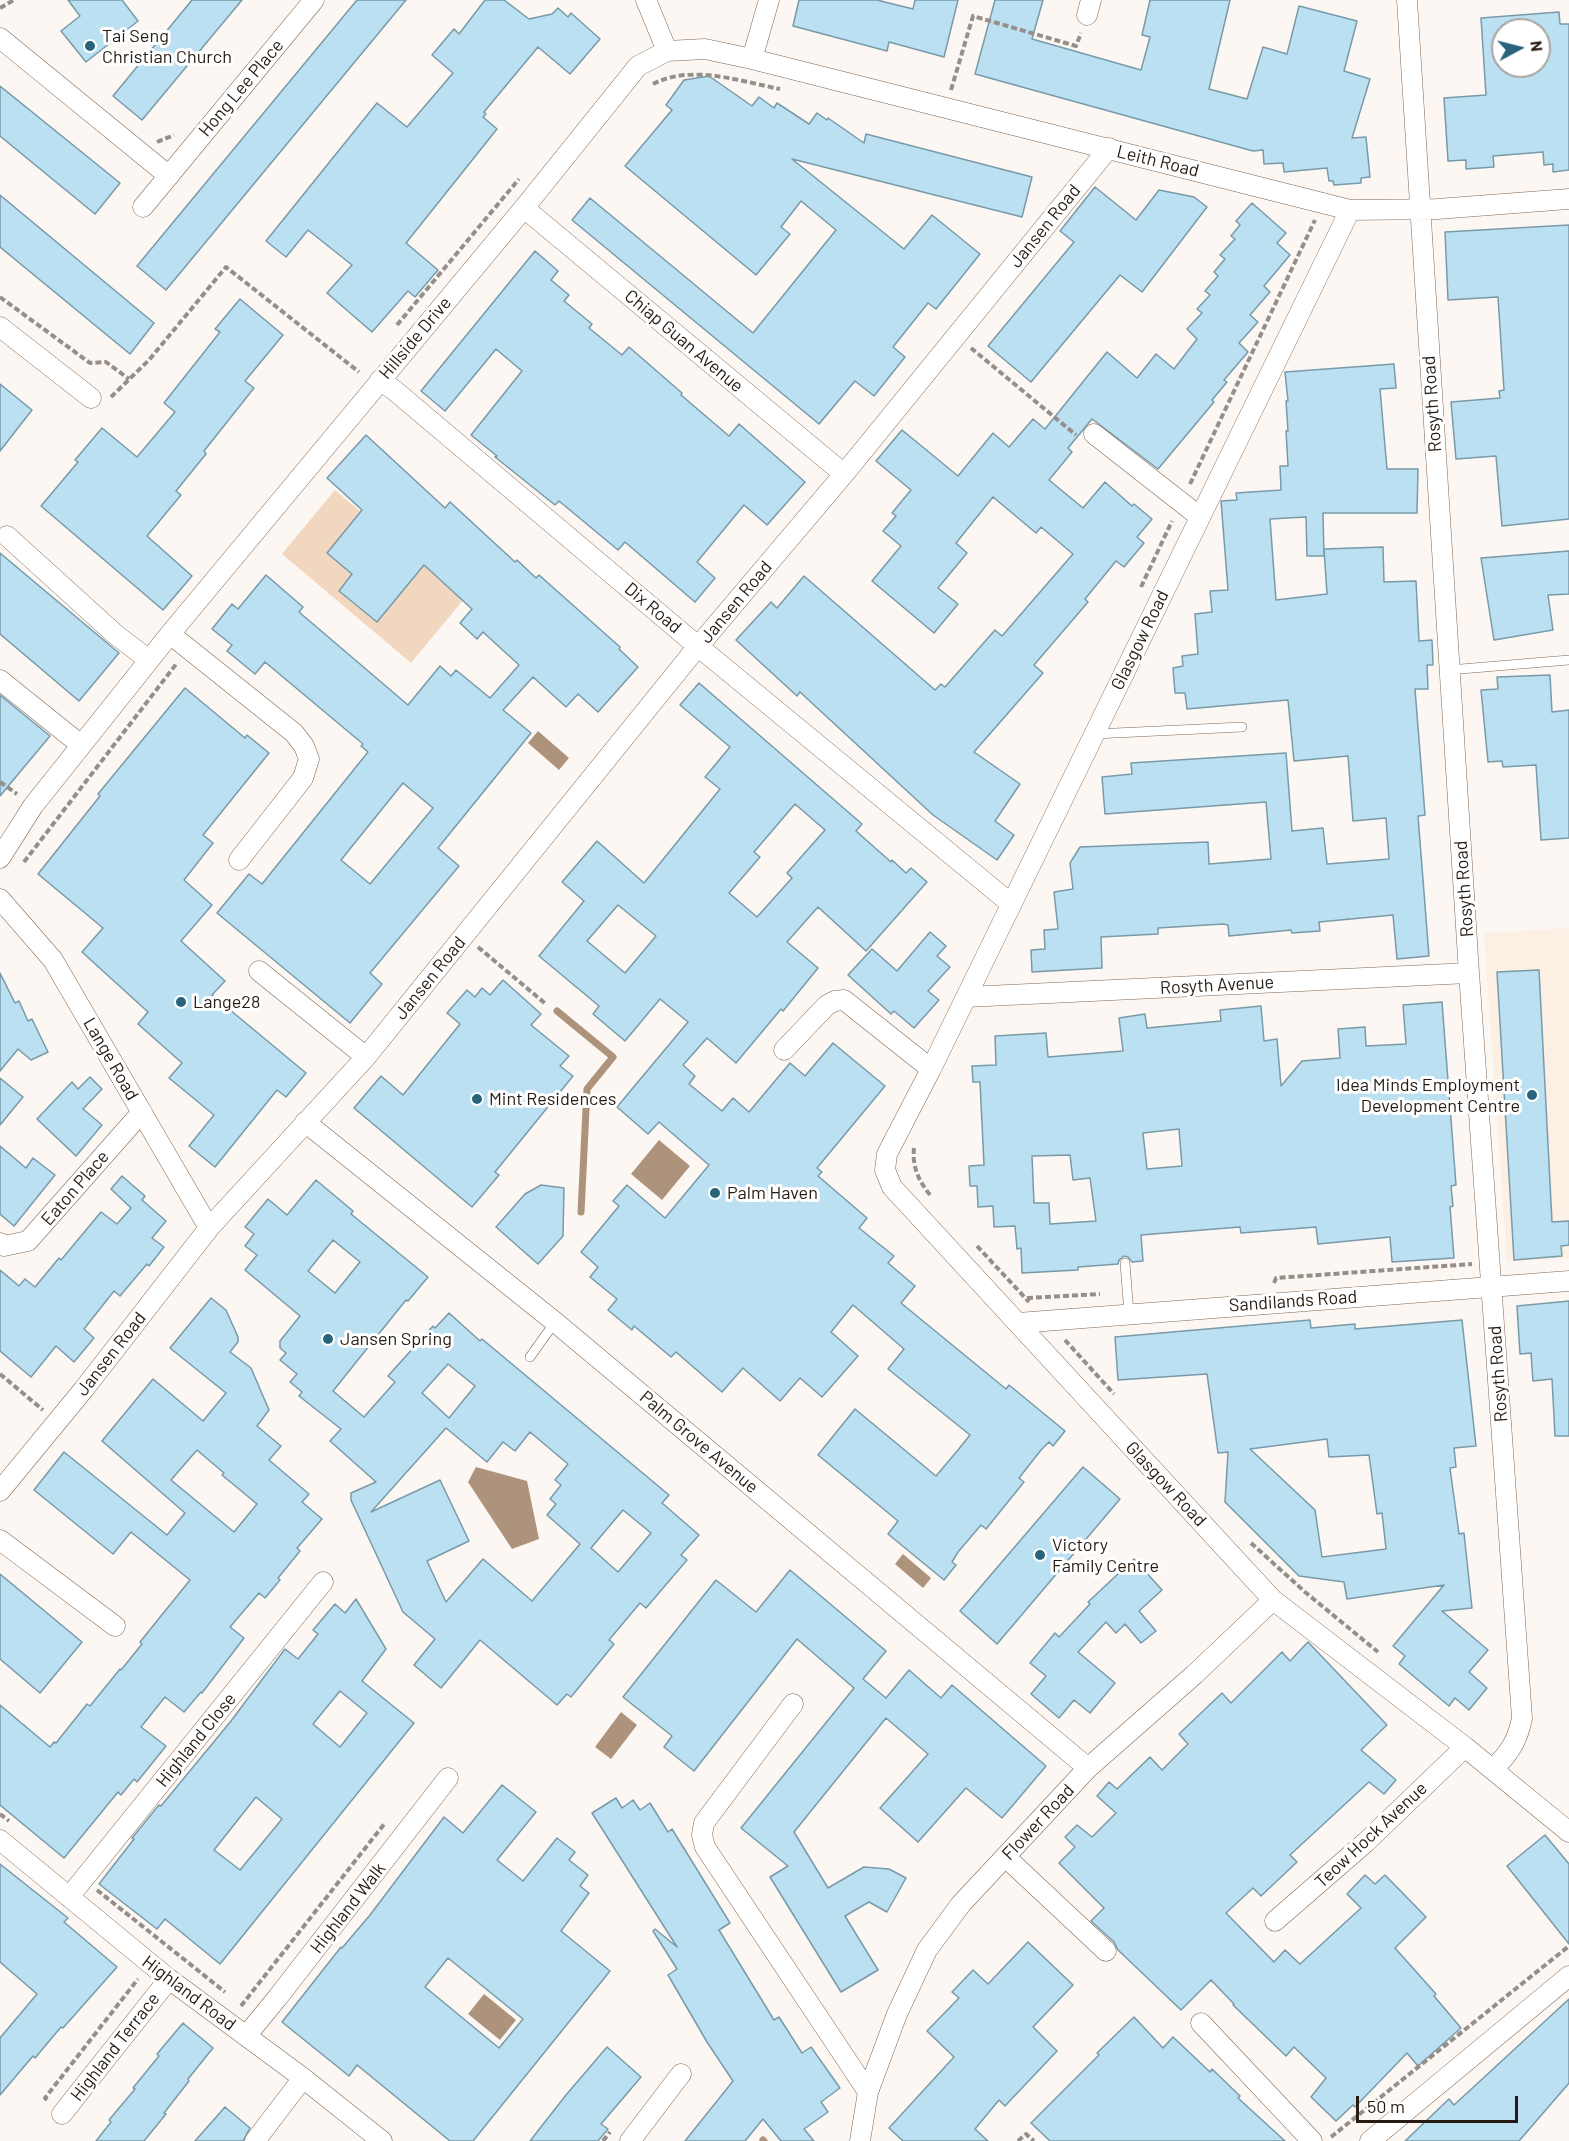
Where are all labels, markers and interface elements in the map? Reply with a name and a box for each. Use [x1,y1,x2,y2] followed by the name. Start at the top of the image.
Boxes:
[1491,18,1551,78] north arrow
[102,25,232,68] place label: Tai Seng Christian Church
[194,35,288,141] street label: Hong Lee Place
[83,39,97,53] marker: Tai Seng Christian Church
[1527,40,1547,52] text: N
[1115,140,1201,182] street label: Leith Road
[1005,180,1085,272] street label: Jansen Road
[620,285,748,397] street label: Chiap Guan Avenue
[374,292,456,384] street label: Hillside Drive
[1418,355,1446,453] street label: Rosyth Road
[695,557,777,647] street label: Jansen Road
[620,578,686,638] street label: Dix Road
[1107,587,1173,693] street label: Glasgow Road
[1450,840,1478,938] street label: Rosyth Road
[390,932,470,1024] street label: Jansen Road
[1159,971,1275,999] street label: Rosyth Avenue
[193,991,260,1013] place label: Lange28
[174,995,188,1009] marker: Lange28
[79,1014,143,1104] street label: Lange Road
[1336,1074,1520,1116] place label: Idea Minds Employment Development Centre
[489,1088,616,1110] place label: Mint Residences
[1525,1088,1539,1102] marker: Idea Minds Employment Development Centre
[470,1092,484,1106] marker: Mint Residences
[37,1146,113,1230] street label: Eaton Place
[727,1182,818,1204] place label: Palm Haven
[708,1186,722,1200] marker: Palm Haven
[1228,1286,1358,1316] street label: Sandilands Road
[72,1308,150,1400] street label: Jansen Road
[1484,1325,1512,1423] street label: Rosyth Road
[340,1328,452,1350] place label: Jansen Spring
[321,1332,335,1346] marker: Jansen Spring
[635,1386,763,1498] street label: Palm Grove Avenue
[1121,1437,1211,1531] street label: Glasgow Road
[1052,1534,1159,1576] place label: Victory Family Centre
[1033,1548,1047,1562] marker: Victory Family Centre
[151,1688,241,1792] street label: Highland Close
[1310,1778,1432,1892] street label: Teow Hock Avenue
[997,1780,1079,1864] street label: Flower Road
[306,1858,390,1958] street label: Highland Walk
[138,1951,240,2035] street label: Highland Road
[66,1988,164,2106] street label: Highland Terrace
[1359,2084,1521,2122] scale bar
[1367,2095,1405,2117] text: 50 m

